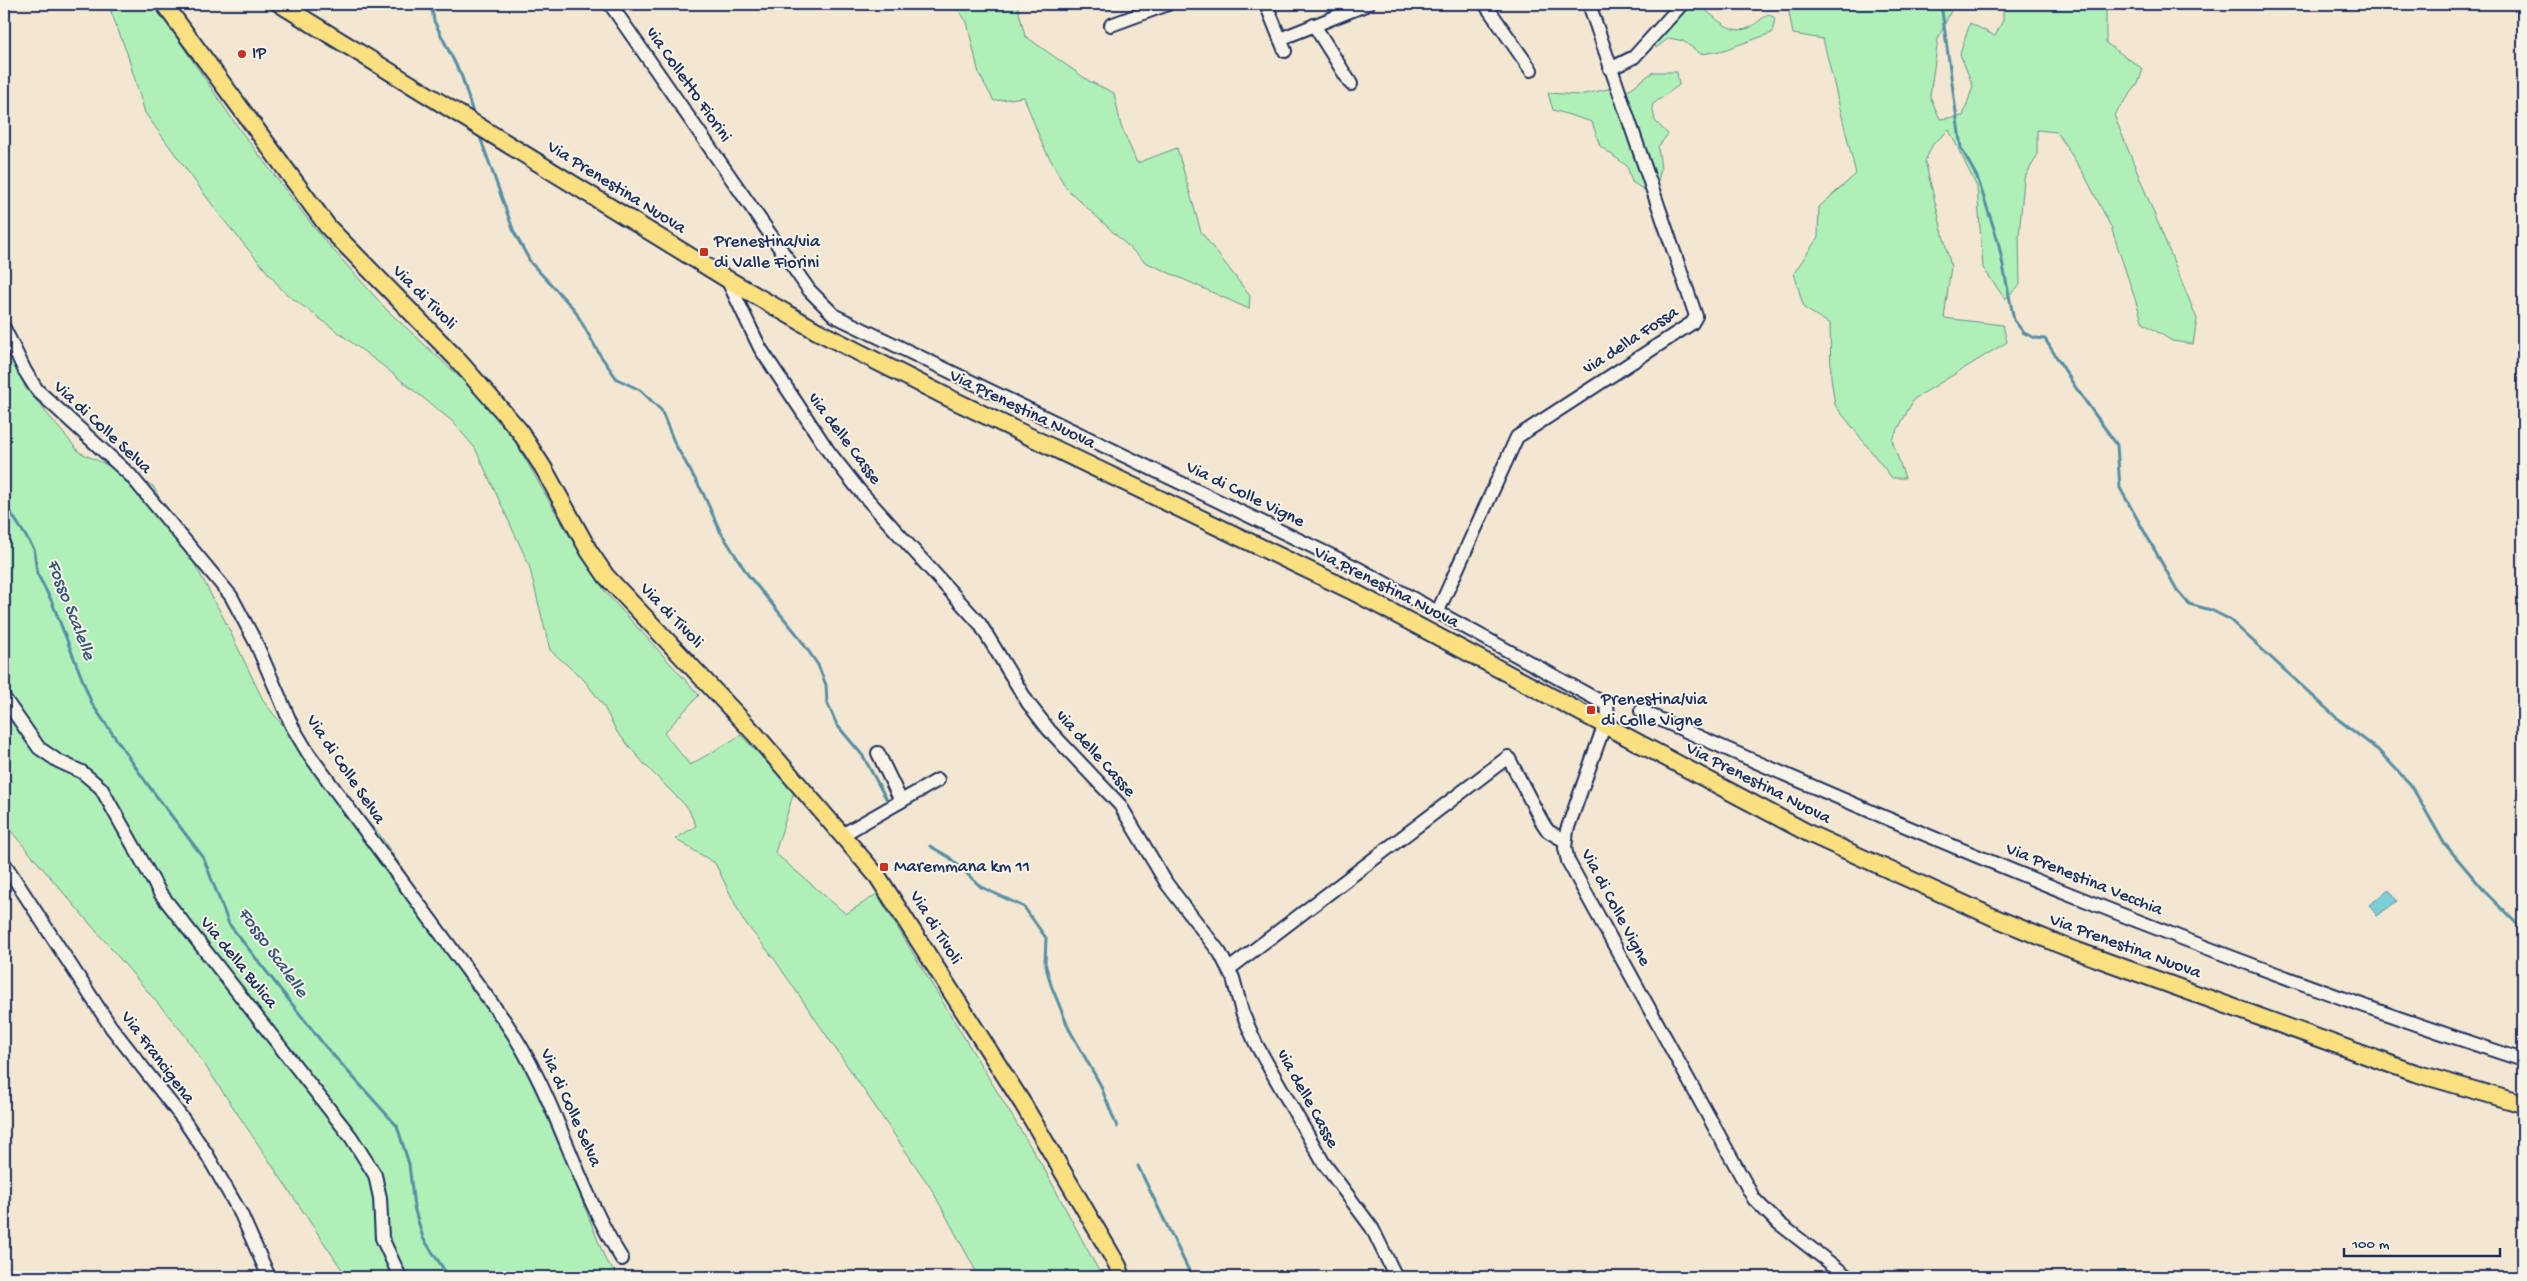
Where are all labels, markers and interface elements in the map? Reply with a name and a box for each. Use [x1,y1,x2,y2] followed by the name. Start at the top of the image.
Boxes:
[640,23,736,147] street label: via Colletto Fiorini
[252,44,267,65] place label: IP
[236,48,248,60] marker: IP
[542,136,690,240] street label: Via Prenestina Nuova
[713,232,821,274] place label: Prenestina/via di Valle Fiorini
[698,246,710,258] marker: Prenestina/via di Valle Fiorini
[387,261,461,335] street label: Via di Tivoli
[1579,302,1684,380] street label: via della Fossa
[945,365,1099,455] street label: Via Prenestina Nuova
[48,376,156,480] street label: Via di Colle Selva
[803,389,886,490] street label: via delle Casse
[1181,457,1308,533] street label: Via di Colle Vigne
[1309,542,1463,634] street label: Via Prenestina Nuova
[40,556,100,665] water label: Fosso Scalelle
[634,578,707,653] street label: Via di Tivoli
[1600,690,1708,732] place label: Prenestina/via di Colle Vigne
[1585,704,1597,716] marker: Prenestina/via di Colle Vigne
[1050,706,1140,802] street label: via delle Casse
[300,711,390,829] street label: Via di Colle Selva
[1681,738,1835,830] street label: Via Prenestina Nuova
[2002,839,2166,921] street label: Via Prenestina Vecchia
[1575,845,1655,971] street label: Via di Colle Vigne
[894,857,1030,878] place label: Maremmana km 11
[878,861,890,873] marker: Maremmana km 11
[904,886,966,969] street label: Via di Tivoli
[232,903,313,1004] water label: Fosso Scalelle
[2045,909,2205,985] street label: Via Prenestina Nuova
[194,912,282,1014] street label: Via della Bulica
[115,1007,199,1109] street label: Via Francigena
[534,1045,606,1171] street label: Via di Colle Selva
[1271,1046,1343,1153] street label: via delle Casse
[2344,1226,2501,1258] scale bar
[2351,1236,2390,1254] text: 100 m

